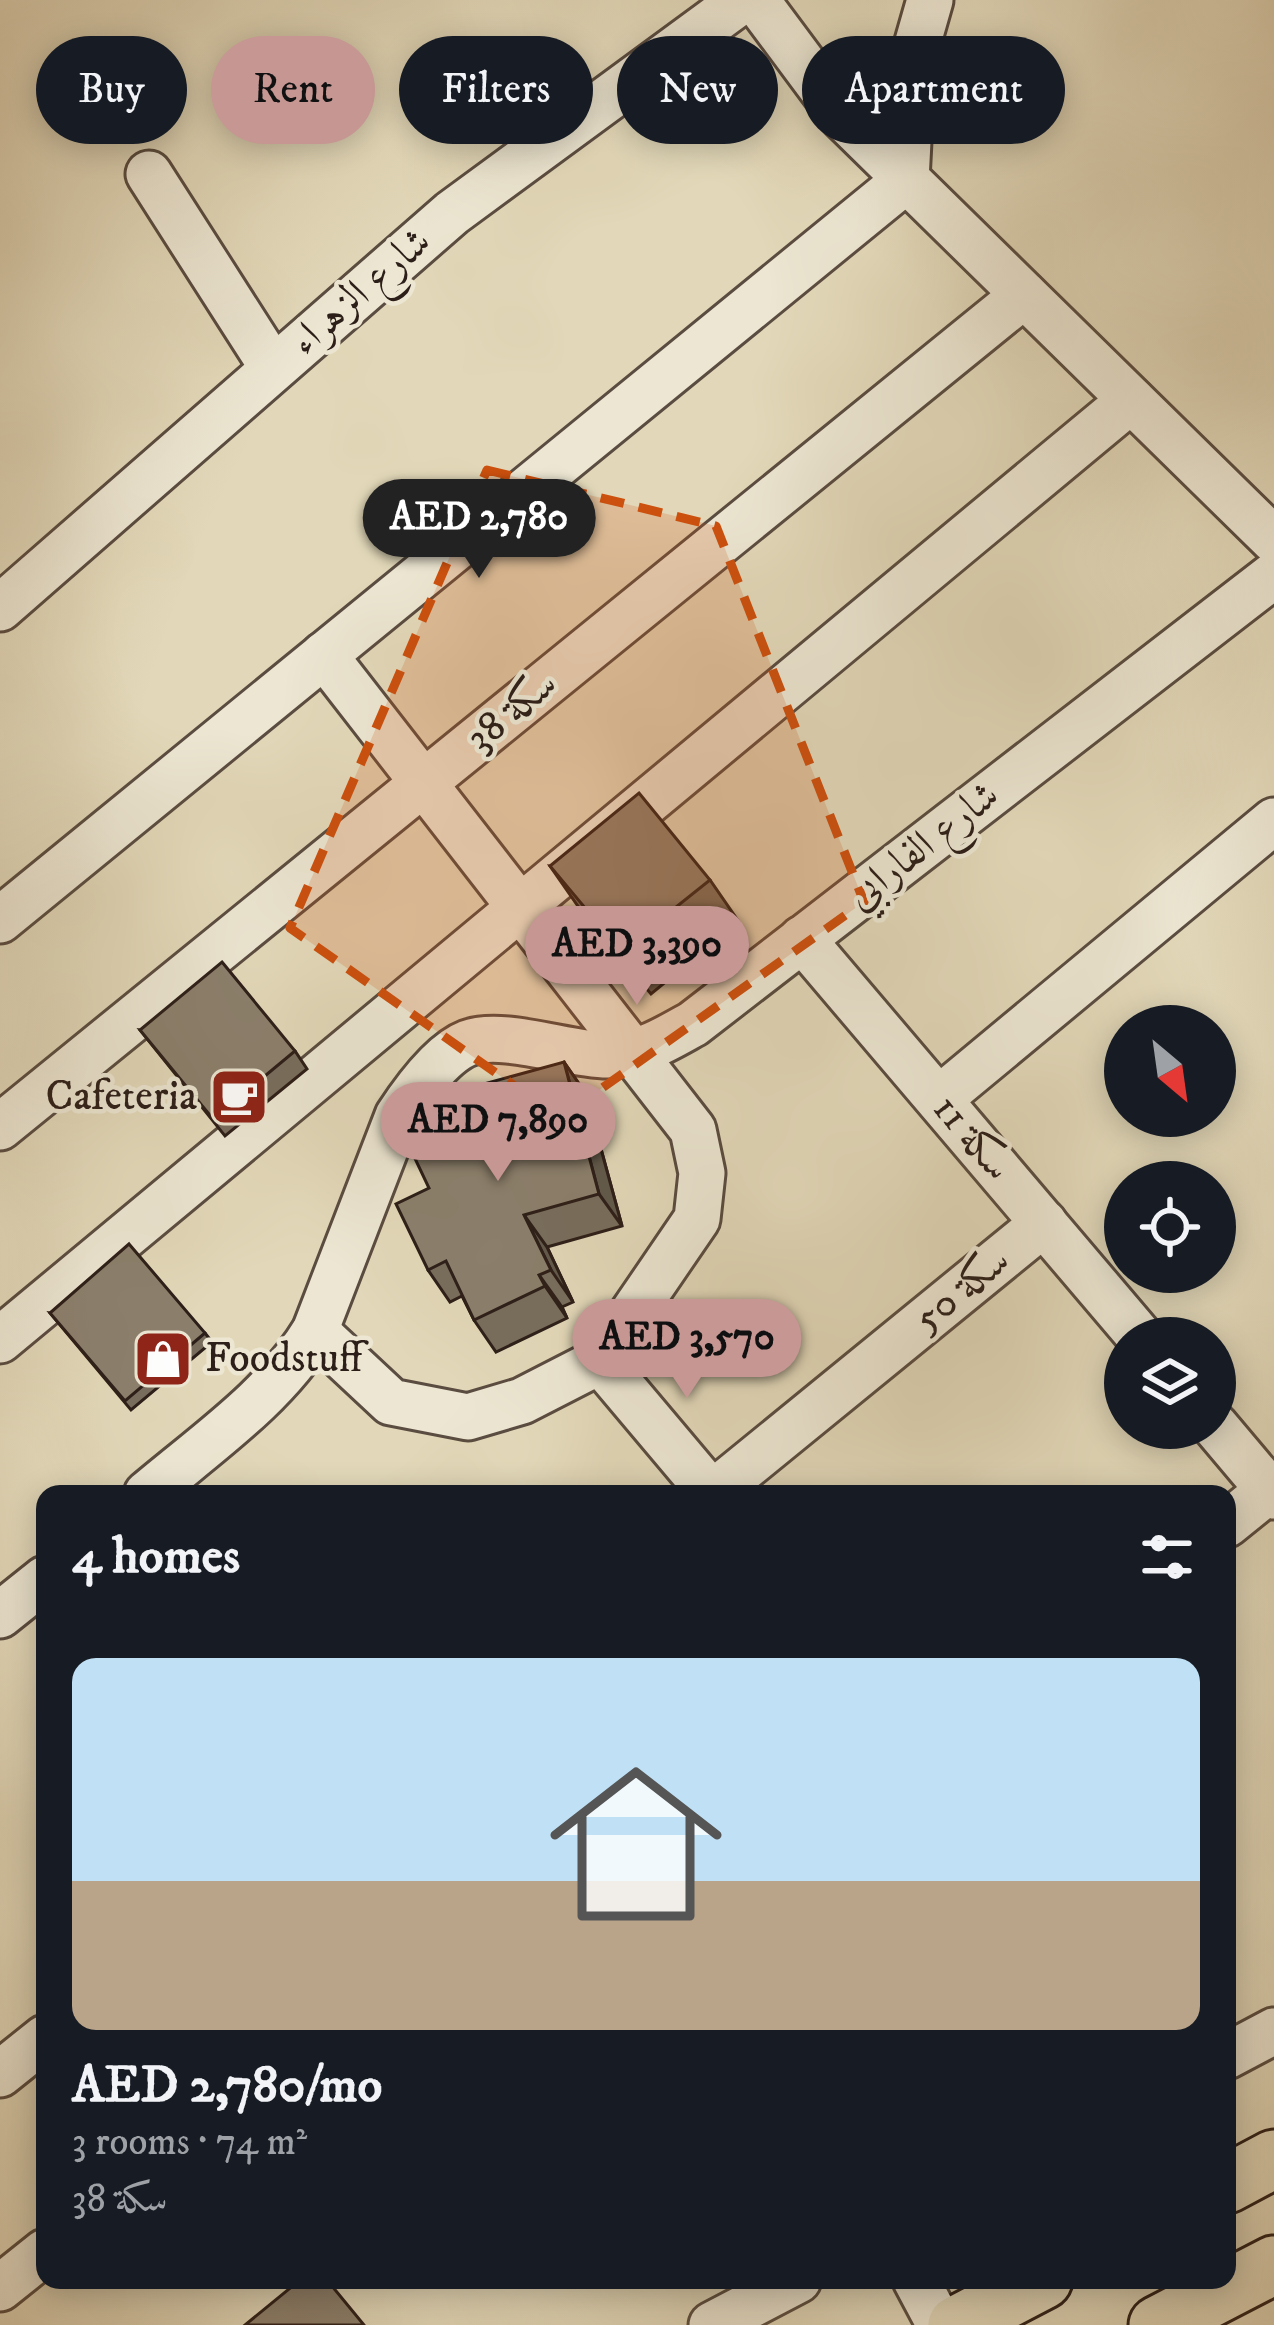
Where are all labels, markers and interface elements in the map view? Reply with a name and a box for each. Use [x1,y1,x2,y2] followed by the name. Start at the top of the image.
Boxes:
[36,36,187,144] chip: Buy
[211,36,375,144] chip: Rent
[399,36,593,144] chip: Filters
[617,36,778,144] chip: New
[802,36,1065,144] chip: Apartment
[279,216,447,373] street label: شارع الزهراء
[342,479,616,581] pin: AED 2,780
[390,493,568,542] text: AED 2,780
[456,658,568,764] street label: سكة 38
[836,770,1014,928] street label: شارع الفارابي
[500,906,774,1008] pin: AED 3,390
[552,920,722,969] text: AED 3,390
[1104,1005,1236,1137] north arrow
[1104,1005,1236,1449] map controls
[208,1066,270,1128] cafe icon: Cafeteria
[45,1071,197,1123] place label: Cafeteria
[361,1082,635,1184] pin: AED 7,890
[921,1084,1023,1192] street label: سكة 11
[408,1096,588,1145] text: AED 7,890
[1104,1161,1236,1293] button: locate
[903,1235,1021,1345] street label: سكة 50
[550,1299,824,1401] pin: AED 3,570
[599,1313,775,1362] text: AED 3,570
[1104,1317,1236,1449] button: layers
[132,1328,194,1390] shop icon: Foodstuff
[205,1333,369,1385] place label: Foodstuff
[1134,1524,1200,1590] icon: filters
[72,1525,240,1589] text: 4 homes
[528,1736,744,1952] icon: home
[72,2054,382,2118] text: AED 2,780/mo
[72,2118,307,2167] text: 3 rooms · 74 m²
[72,2175,168,2224] text: سكة 38

